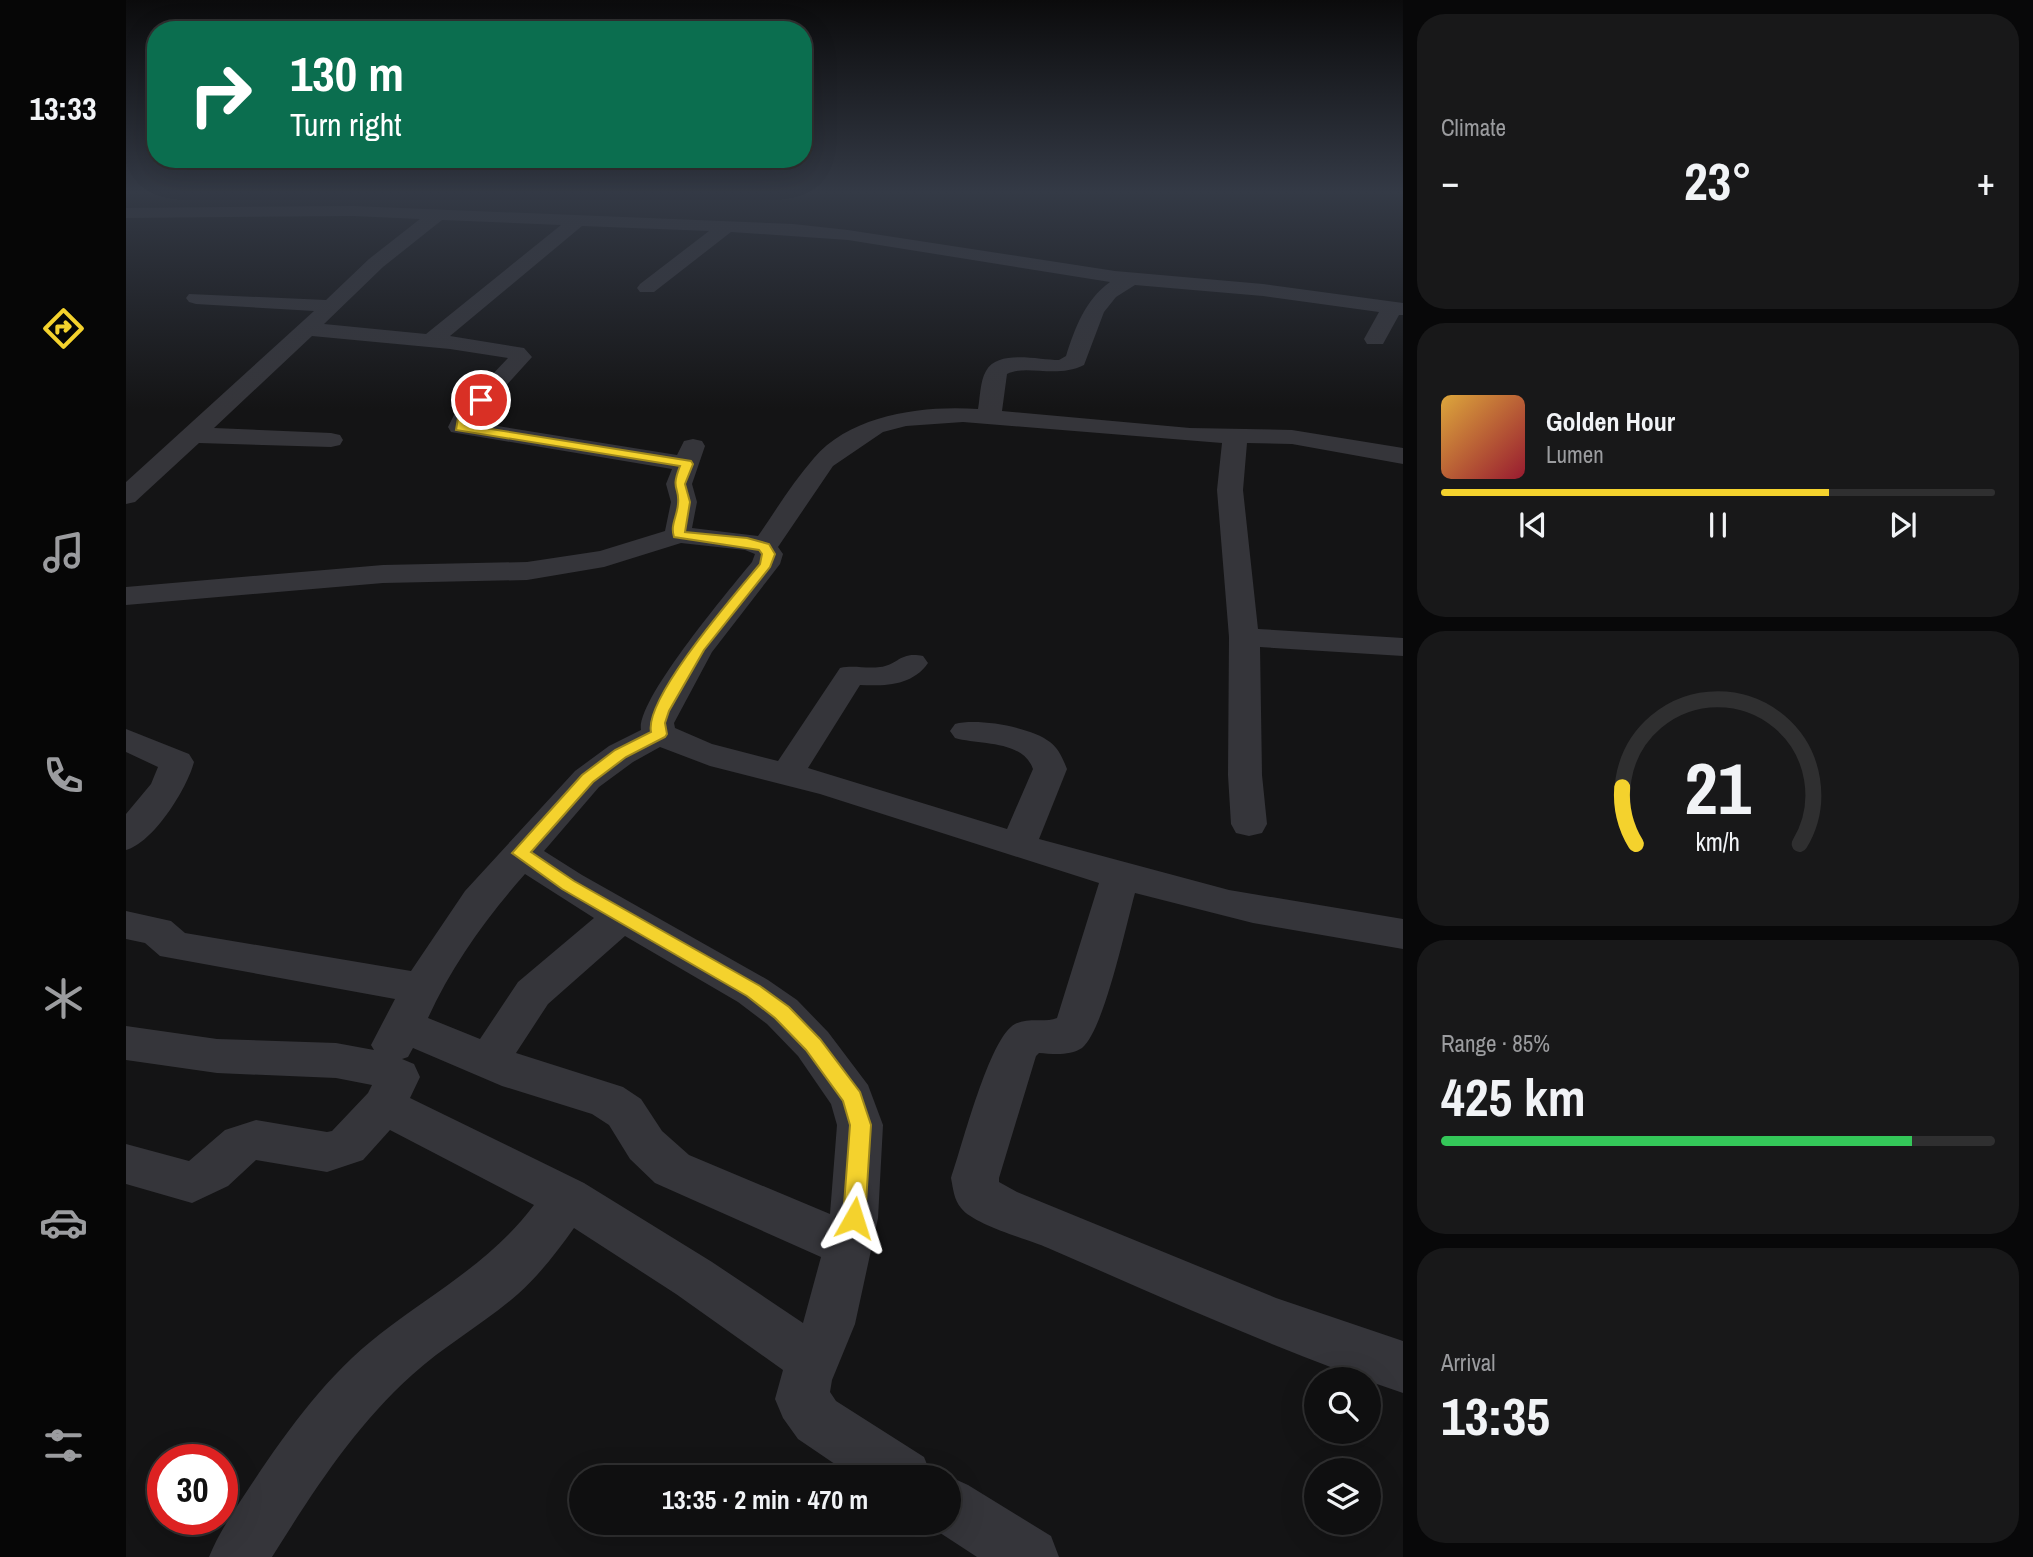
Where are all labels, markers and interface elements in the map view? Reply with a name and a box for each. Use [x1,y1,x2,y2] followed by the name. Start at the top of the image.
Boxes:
[290,40,404,106] text: 130 m
[175,49,266,140] icon: right
[29,87,97,130] text: 13:33
[290,103,402,146] text: Turn right
[1441,112,1506,143] text: Climate
[1684,146,1752,216] text: 23°
[1441,156,1459,207] text: −
[1977,156,1995,207] text: +
[39,304,88,353] icon: directions
[451,370,511,430] pin
[462,381,500,419] icon: arrive
[1546,404,1675,439] text: Golden Hour
[1546,439,1604,470] text: Lumen
[1514,506,1552,544] icon: previous
[1699,506,1737,544] icon: pause
[1884,506,1922,544] icon: next
[39,528,88,577] icon: music
[1685,740,1752,838] text: 21
[39,751,88,800] icon: phone
[1696,825,1740,859] text: km/h
[39,974,88,1023] icon: climate
[1441,1028,1550,1059] text: Range · 85%
[1441,1062,1586,1132] text: 425 km
[817,1181,891,1255] position arrow
[39,1198,88,1247] icon: car
[1441,1347,1496,1378] text: Arrival
[1304,1367,1381,1535] map controls
[1304,1367,1381,1444] button: search
[1441,1381,1550,1451] text: 13:35
[39,1421,88,1470] icon: filters
[147,1444,238,1535] speed limit sign: 30
[1304,1458,1381,1535] button: layers
[662,1482,868,1517] text: 13:35 · 2 min · 470 m

